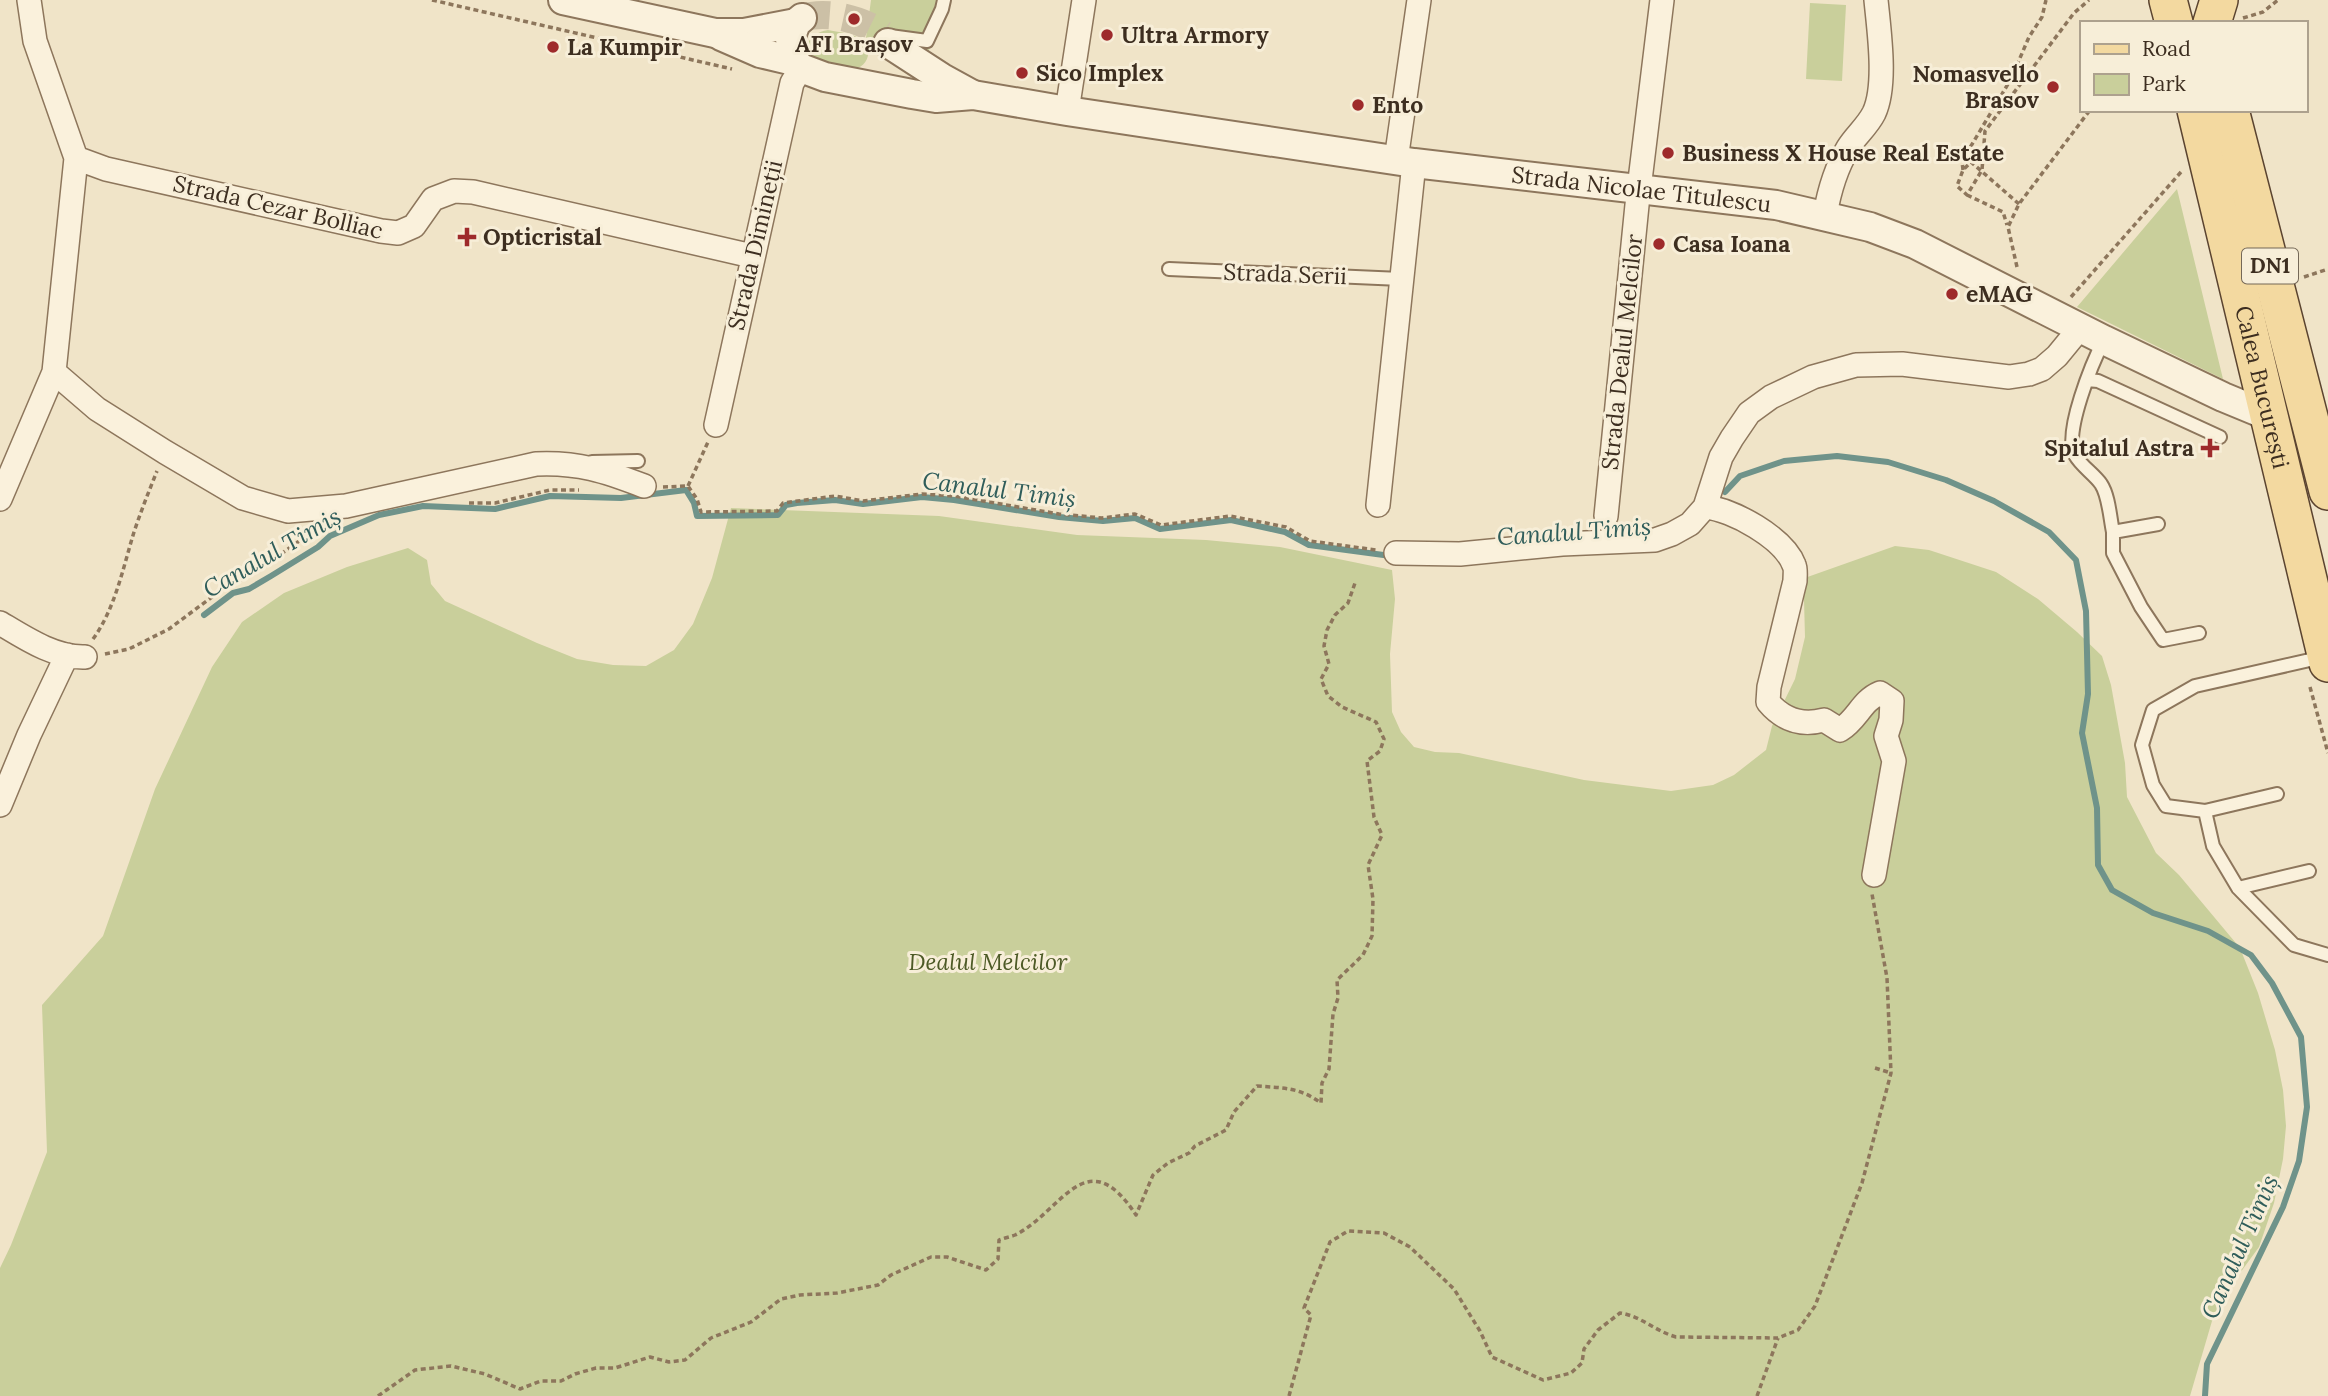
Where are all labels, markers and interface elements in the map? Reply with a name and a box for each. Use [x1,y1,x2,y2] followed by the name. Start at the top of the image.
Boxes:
[846,11,862,27] marker: AFI Brașov
[1121,20,1269,49] place label: Ultra Armory
[2080,21,2307,112] legend
[1099,27,1115,43] marker: Ultra Armory
[795,29,914,59] place label: AFI Brașov
[567,32,682,61] place label: La Kumpir
[2142,35,2191,62] text: Road
[545,39,561,55] marker: La Kumpir
[1036,58,1164,87] place label: Sico Implex
[1913,59,2040,114] place label: Nomasvello Brasov
[1014,65,1030,81] marker: Sico Implex
[2142,70,2186,97] text: Park
[2045,79,2061,95] marker: Nomasvello Brasov
[1372,90,1423,119] place label: Ento
[1350,97,1366,113] marker: Ento
[1682,138,2004,167] place label: Business X House Real Estate
[1660,145,1676,161] marker: Business X House Real Estate
[721,157,788,333] street label: Strada Dimineții
[1510,159,1773,218] street label: Strada Nicolae Titulescu
[170,168,386,245] street label: Strada Cezar Bolliac
[483,222,602,251] place label: Opticristal
[457,227,477,247] marker: Opticristal
[1673,229,1790,258] place label: Casa Ioana
[1595,233,1648,471] street label: Strada Dealul Melcilor
[1651,236,1667,252] marker: Casa Ioana
[2242,248,2298,284] road number: DN1
[1223,257,1347,290] street label: Strada Serii
[1966,279,2033,308] place label: eMAG
[1944,286,1960,302] marker: eMAG
[2229,303,2296,472] street label: Calea București
[2044,433,2194,462] place label: Spitalul Astra
[2200,438,2220,458] marker: Spitalul Astra
[921,465,1078,514] water label: Canalul Timiș
[197,501,346,605] water label: Canalul Timiș
[1496,511,1652,552] water label: Canalul Timiș
[909,947,1068,976] park label: Dealul Melcilor
[2194,1170,2285,1324] water label: Canalul Timiș

